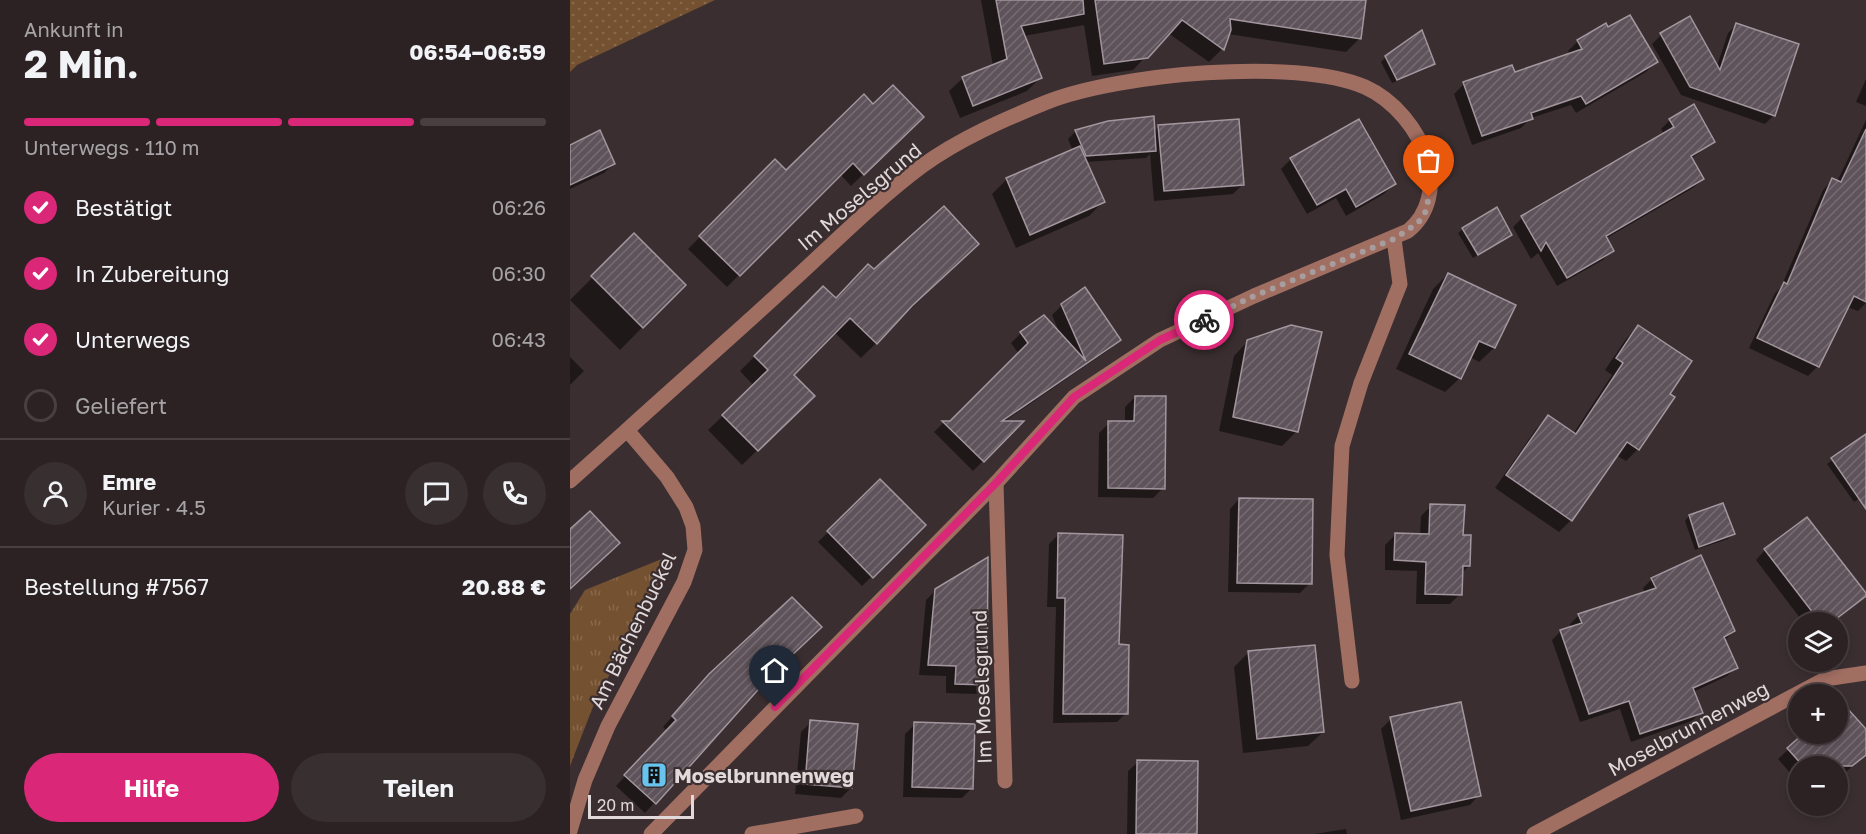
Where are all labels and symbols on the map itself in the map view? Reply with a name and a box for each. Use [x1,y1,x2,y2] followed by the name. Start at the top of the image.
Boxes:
[1403,135,1454,197] pin
[792,137,926,255] street label: Im Moselsgrund
[1174,290,1234,350] courier
[583,547,681,713] street label: Am Bächenbuckel
[966,610,996,764] street label: Im Moselsgrund
[749,645,800,707] pin
[1604,676,1772,780] street label: Moselbrunnenweg
[639,760,669,790] building icon: Moselbrunnenweg
[674,763,854,787] place label: Moselbrunnenweg
[588,792,694,820] scale bar

